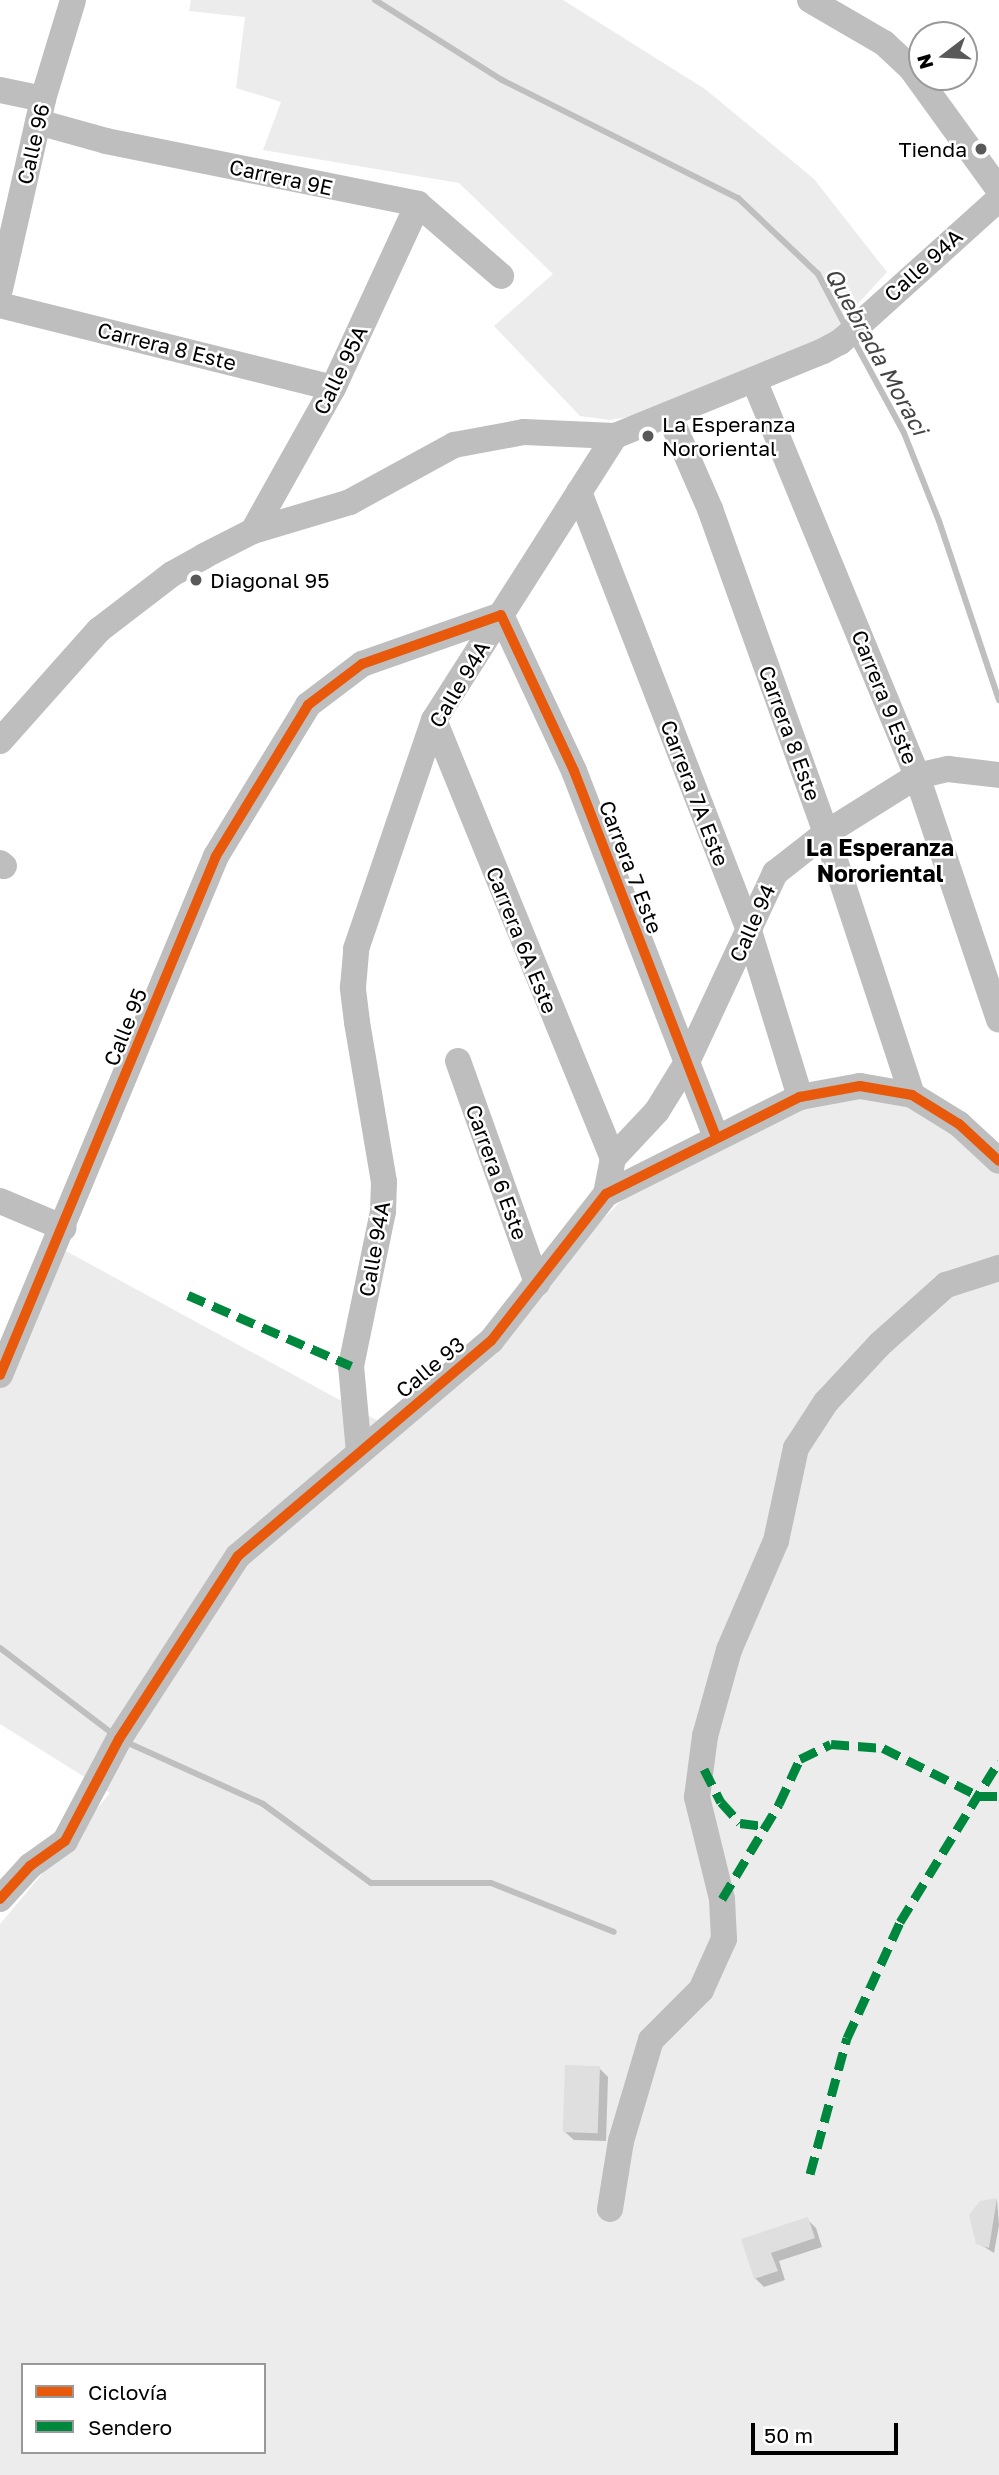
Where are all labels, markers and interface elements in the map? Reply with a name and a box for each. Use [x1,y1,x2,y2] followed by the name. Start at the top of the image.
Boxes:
[908,21,978,91] north arrow
[911,51,937,72] text: N
[11,101,55,187] street label: Calle 96
[898,136,967,162] place label: Tienda
[973,141,989,157] marker: Tienda
[227,154,335,200] street label: Carrera 9E
[879,223,967,307] street label: Calle 94A
[820,263,934,439] water label: Quebrada Moraci
[95,317,239,375] street label: Carrera 8 Este
[308,321,372,419] street label: Calle 95A
[662,411,796,461] place label: La Esperanza Nororiental
[640,428,656,444] marker: La Esperanza Nororiental
[210,567,329,593] place label: Diagonal 95
[188,572,204,588] marker: Diagonal 95
[847,626,923,768] street label: Carrera 9 Este
[423,636,495,732] street label: Calle 94A
[754,662,826,804] street label: Carrera 8 Este
[656,716,734,870] street label: Carrera 7A Este
[594,797,668,937] street label: Carrera 7 Este
[806,833,954,887] district label: La Esperanza Nororiental
[481,863,563,1017] street label: Carrera 6A Este
[724,880,780,966] street label: Calle 94
[98,984,152,1070] street label: Calle 95
[461,1101,533,1243] street label: Carrera 6 Este
[353,1199,395,1299] street label: Calle 94A
[391,1331,469,1403] street label: Calle 93
[21,2363,266,2454] legend
[88,2379,167,2405] text: Ciclovía
[754,2408,901,2452] scale bar
[88,2414,172,2440] text: Sendero
[764,2422,813,2448] text: 50 m

